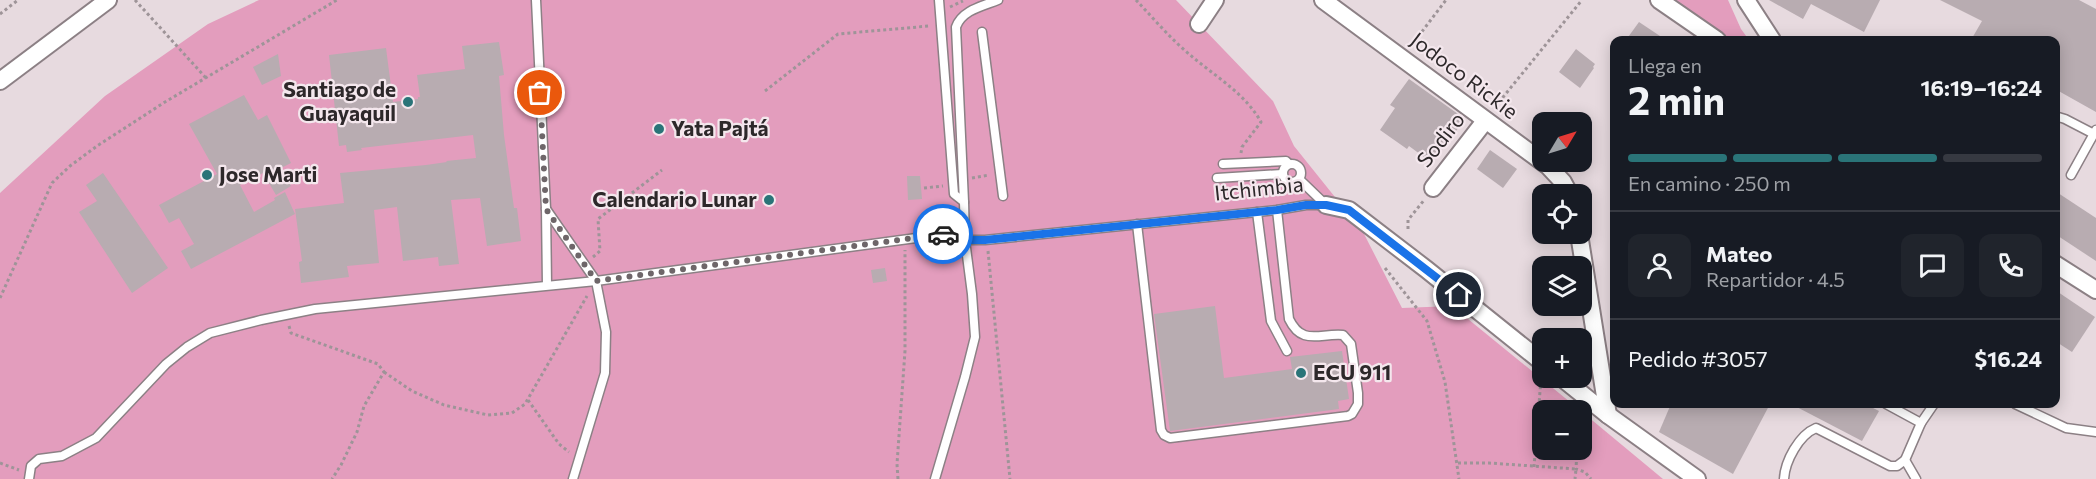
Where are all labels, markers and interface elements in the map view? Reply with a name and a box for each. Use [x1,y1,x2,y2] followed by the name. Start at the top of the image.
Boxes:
[1406,26,1524,123] street label: Jodoco Rickie
[1628,53,1702,77] text: Llega en
[514,67,565,118] pin
[1921,74,2042,101] text: 16:19–16:24
[1628,75,1725,123] text: 2 min
[283,76,396,125] place label: Santiago de Guayaquil
[523,76,556,109] icon: bag
[401,95,415,109] marker: Santiago de Guayaquil
[1411,107,1469,172] street label: Sodiro
[1532,112,1592,172] north arrow
[1532,112,1592,460] map controls
[671,115,769,140] place label: Yata Pajtá
[652,122,666,136] marker: Yata Pajtá
[219,161,317,186] place label: Jose Marti
[200,168,214,182] marker: Jose Marti
[1213,170,1305,205] street label: Itchimbia
[1628,171,1791,195] text: En camino · 250 m
[1532,184,1592,244] button: locate
[592,186,757,211] place label: Calendario Lunar
[762,193,776,207] marker: Calendario Lunar
[913,204,973,264] courier
[927,218,960,251] icon: car
[1628,234,1691,297] button: person
[1901,234,1964,297] button: chat
[1979,234,2042,297] button: phone
[1706,240,1773,267] text: Mateo
[1532,256,1592,316] button: layers
[1706,267,1845,291] text: Repartidor · 4.5
[1433,269,1484,320] pin
[1442,278,1475,311] icon: home
[1532,328,1592,388] button: +
[1628,345,1768,372] text: Pedido #3057
[1975,345,2042,372] text: $16.24
[1313,359,1391,384] place label: ECU 911
[1294,366,1308,380] marker: ECU 911
[1532,400,1592,460] button: −

